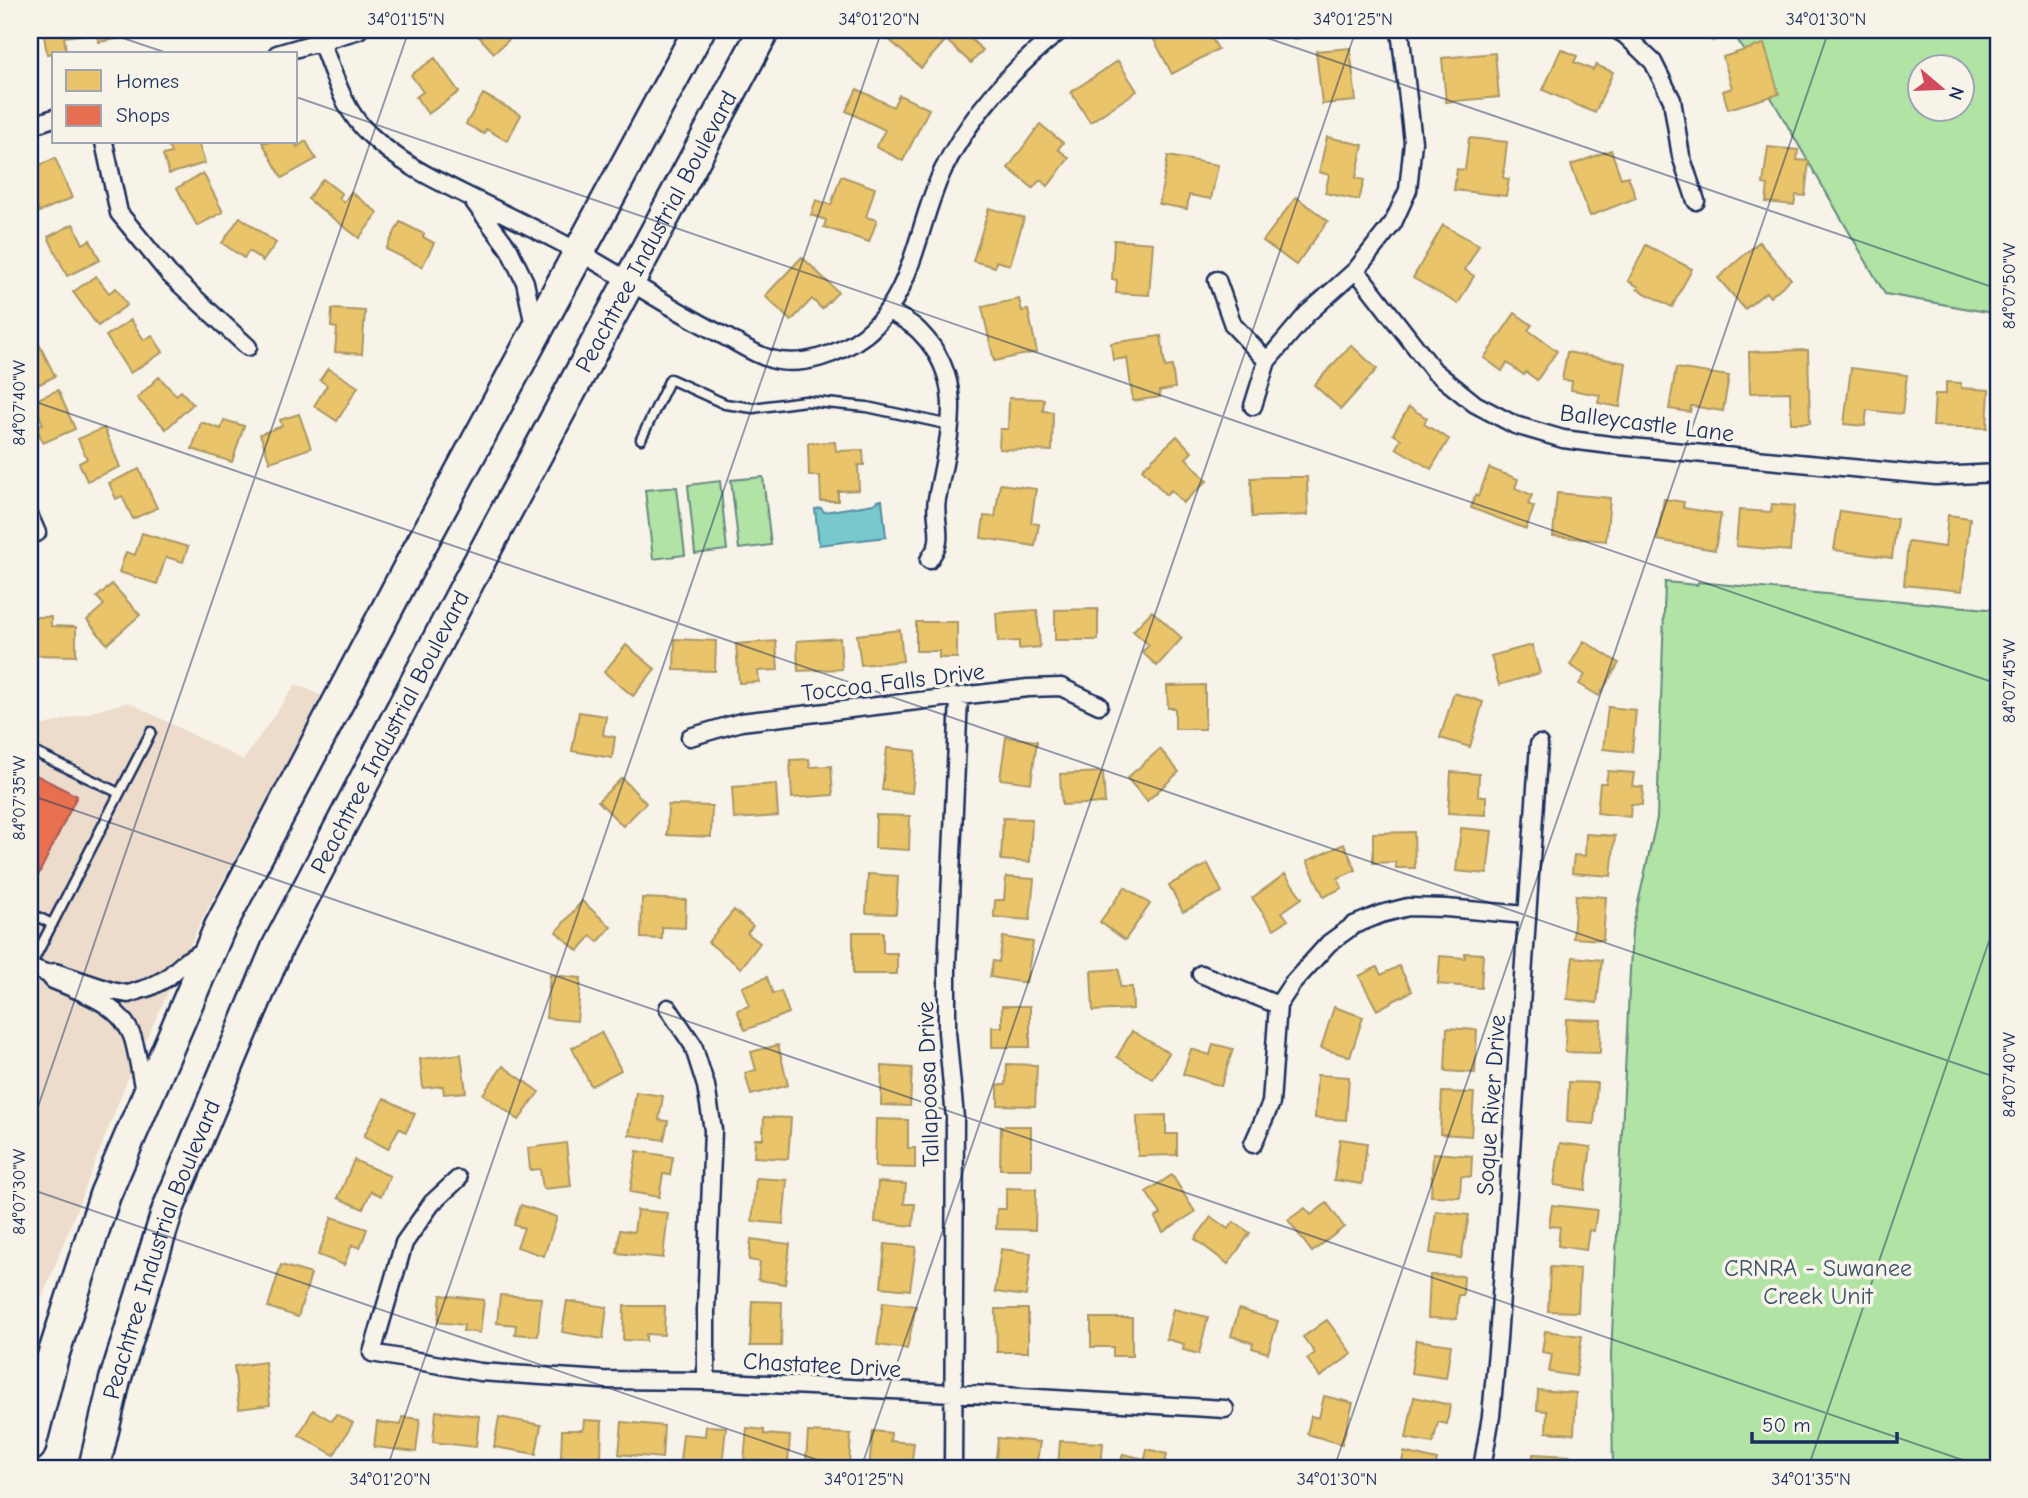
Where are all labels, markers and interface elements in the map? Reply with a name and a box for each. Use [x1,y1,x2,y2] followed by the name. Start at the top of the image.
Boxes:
[367,9,445,30] text: 34°01'15"N
[838,9,920,30] text: 34°01'20"N
[1313,9,1393,30] text: 34°01'25"N
[1786,9,1866,30] text: 34°01'30"N
[52,52,298,144] legend
[1906,52,1976,122] north arrow
[116,69,179,93] text: Homes
[1944,84,1969,103] text: N
[569,86,743,377] street label: Peachtree Industrial Boulevard
[116,103,170,127] text: Shops
[1999,242,2020,329] text: 84°07'50"W
[9,360,30,446] text: 84°07'40"W
[1558,398,1736,448] street label: Balleycastle Lane
[304,586,475,878] street label: Peachtree Industrial Boulevard
[1999,638,2020,723] text: 84°07'45"W
[800,657,986,707] street label: Toccoa Falls Drive
[9,755,30,840] text: 84°07'35"W
[911,1001,945,1167] street label: Tallapoosa Drive
[1471,1014,1511,1196] street label: Soque River Drive
[1999,1032,2020,1118] text: 84°07'40"W
[97,1096,226,1402] street label: Peachtree Industrial Boulevard
[9,1149,30,1235] text: 84°07'30"W
[1724,1254,1912,1310] park label: CRNRA - Suwanee Creek Unit
[742,1347,902,1383] street label: Chastatee Drive
[1752,1400,1897,1444] scale bar
[1762,1413,1811,1437] text: 50 m
[349,1469,431,1490] text: 34°01'20"N
[824,1469,904,1490] text: 34°01'25"N
[1297,1469,1377,1490] text: 34°01'30"N
[1771,1469,1851,1490] text: 34°01'35"N

